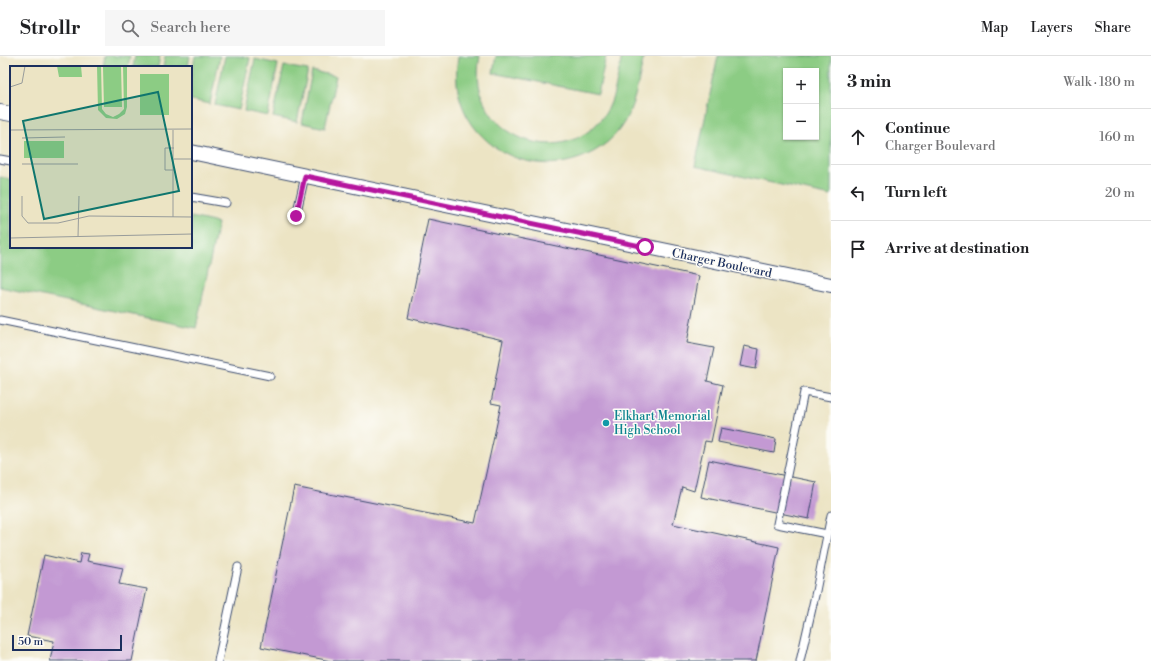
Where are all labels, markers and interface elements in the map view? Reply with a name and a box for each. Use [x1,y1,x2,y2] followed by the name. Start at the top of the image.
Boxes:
[105,10,385,46] search box
[20,16,81,40] text: Strollr
[119,17,141,39] icon: search
[151,18,231,37] text: Search here
[981,19,1008,37] text: Map
[1030,19,1073,37] text: Layers
[1095,19,1131,37] text: Share
[10,66,192,248] inset map
[783,68,819,140] map controls
[783,68,819,104] button: +
[847,71,891,93] text: 3 min
[1063,74,1135,90] text: Walk · 180 m
[783,104,819,140] button: −
[885,119,950,138] text: Continue
[847,126,869,148] icon: ahead
[1099,129,1135,145] text: 160 m
[885,138,995,154] text: Charger Boulevard
[847,182,869,204] icon: left
[885,183,947,202] text: Turn left
[1105,185,1135,201] text: 20 m
[287,207,305,225] route end
[636,238,654,256] route start
[847,238,869,260] icon: arrive
[885,239,1029,258] text: Arrive at destination
[671,246,773,281] street label: Charger Boulevard
[614,409,711,438] place label: Elkhart Memorial High School
[601,418,611,428] marker: Elkhart Memorial High School
[12,633,122,652] scale bar
[18,635,43,649] text: 50 m

